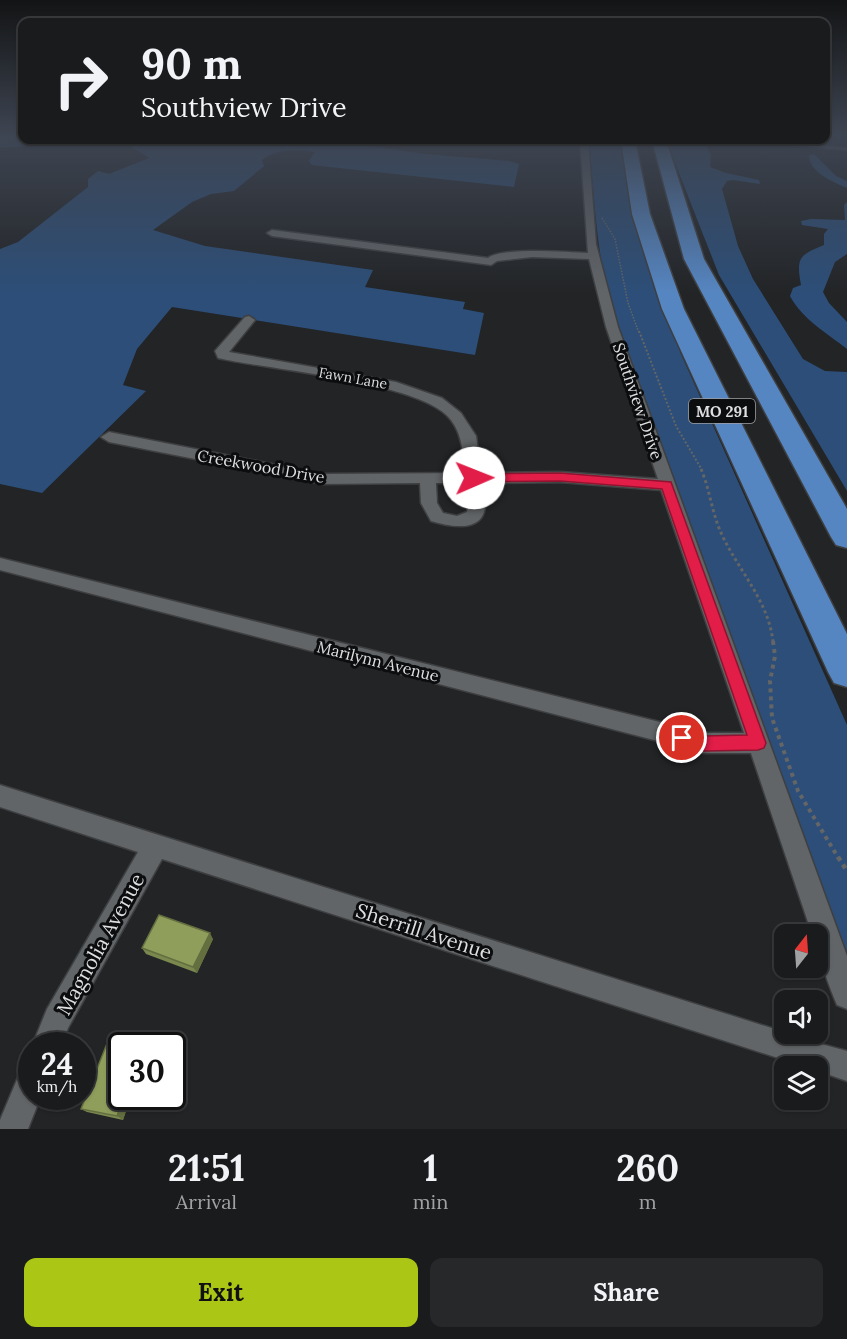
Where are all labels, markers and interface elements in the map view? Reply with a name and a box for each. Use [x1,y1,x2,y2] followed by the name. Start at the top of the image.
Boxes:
[141,37,242,91] text: 90 m
[42,42,120,120] icon: right
[141,90,347,124] text: Southview Drive
[609,340,667,462] street label: Southview Drive
[317,363,389,393] street label: Fawn Lane
[689,399,755,423] road number: MO 291
[196,445,327,487] street label: Creekwood Drive
[442,446,506,510] position arrow
[315,636,441,686] street label: Marilynn Avenue
[656,712,707,763] pin
[665,721,698,754] icon: arrive
[51,869,149,1019] street label: Magnolia Avenue
[353,897,495,965] street label: Sherrill Avenue
[774,924,828,978] north arrow
[774,924,828,1110] map controls
[774,990,828,1044] button: sound
[108,1032,186,1110] speed limit sign: 30
[41,1045,73,1083] text: 24
[774,1056,828,1110] button: layers
[37,1077,77,1096] text: km/h
[168,1145,245,1191] text: 21:51
[423,1145,438,1191] text: 1
[616,1145,679,1191] text: 260
[176,1189,237,1214] text: Arrival
[413,1189,448,1214] text: min
[639,1189,657,1214] text: m
[24,1258,418,1327] button: Exit
[430,1258,823,1327] button: Share

